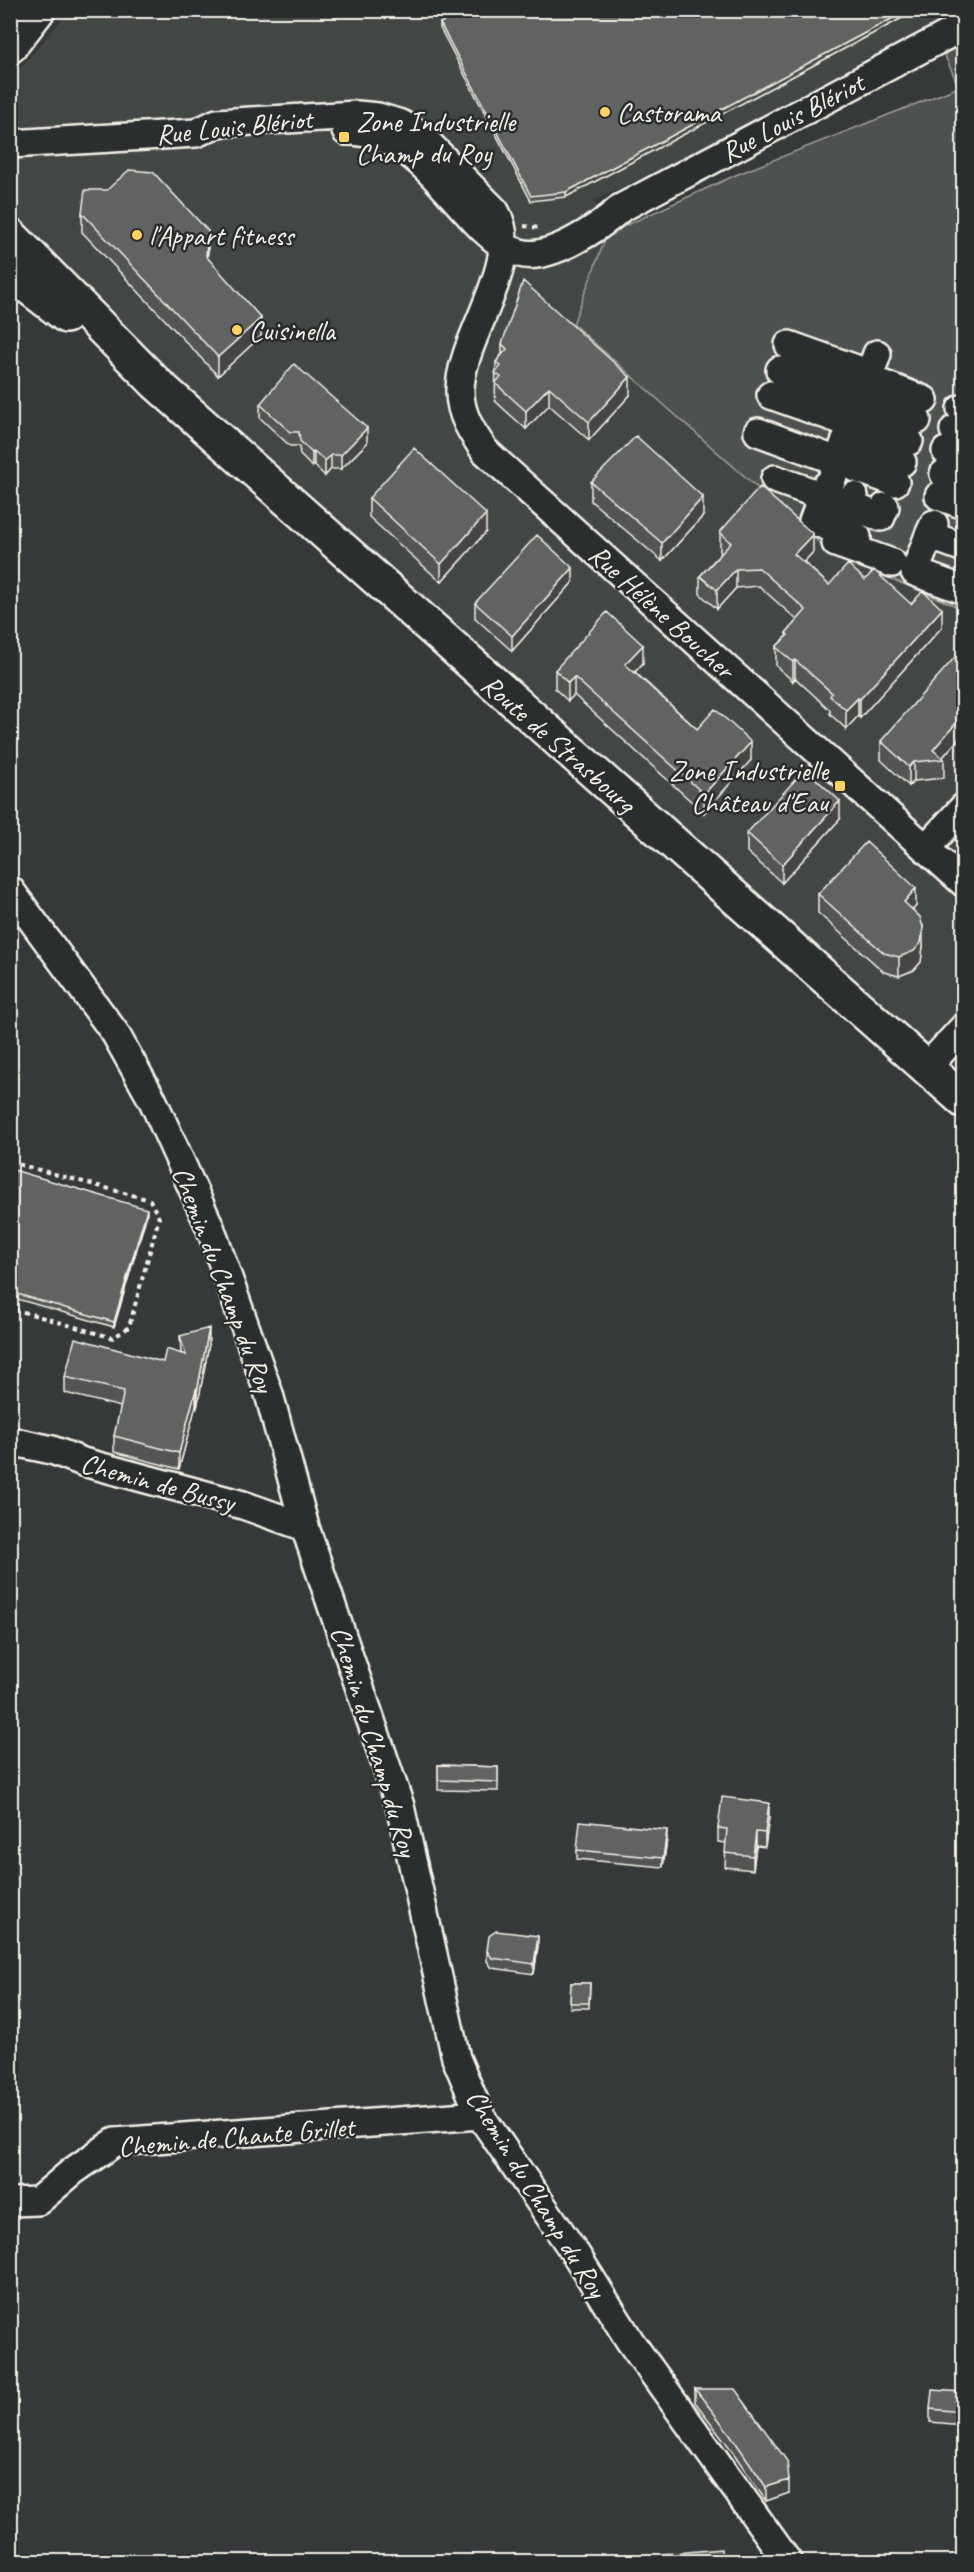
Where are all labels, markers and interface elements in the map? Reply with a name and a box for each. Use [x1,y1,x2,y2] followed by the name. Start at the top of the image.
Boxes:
[715,64,872,170] street label: Rue Louis Blériot
[617,95,722,130] place label: Castorama
[154,101,317,152] street label: Rue Louis Blériot
[356,104,517,171] place label: Zone Industrielle Champ du Roy
[598,105,612,119] marker: Castorama
[337,130,351,144] marker: Zone Industrielle Champ du Roy
[149,218,296,253] place label: l'Appart fitness
[130,228,144,242] marker: l'Appart fitness
[249,313,336,348] place label: Cuisinella
[230,323,244,337] marker: Cuisinella
[582,537,744,688] street label: Rue Hélène Boucher
[474,667,645,821] street label: Route de Strasbourg
[669,753,830,820] place label: Zone Industrielle Château d'Eau
[833,779,847,793] marker: Zone Industrielle Château d'Eau
[164,1161,284,1399] street label: Chemin du Champ du Roy
[77,1445,241,1520] street label: Chemin de Bussy
[323,1622,427,1863] street label: Chemin du Champ du Roy
[458,2083,616,2306] street label: Chemin du Champ du Roy
[117,2109,358,2164] street label: Chemin de Chante Grillet

